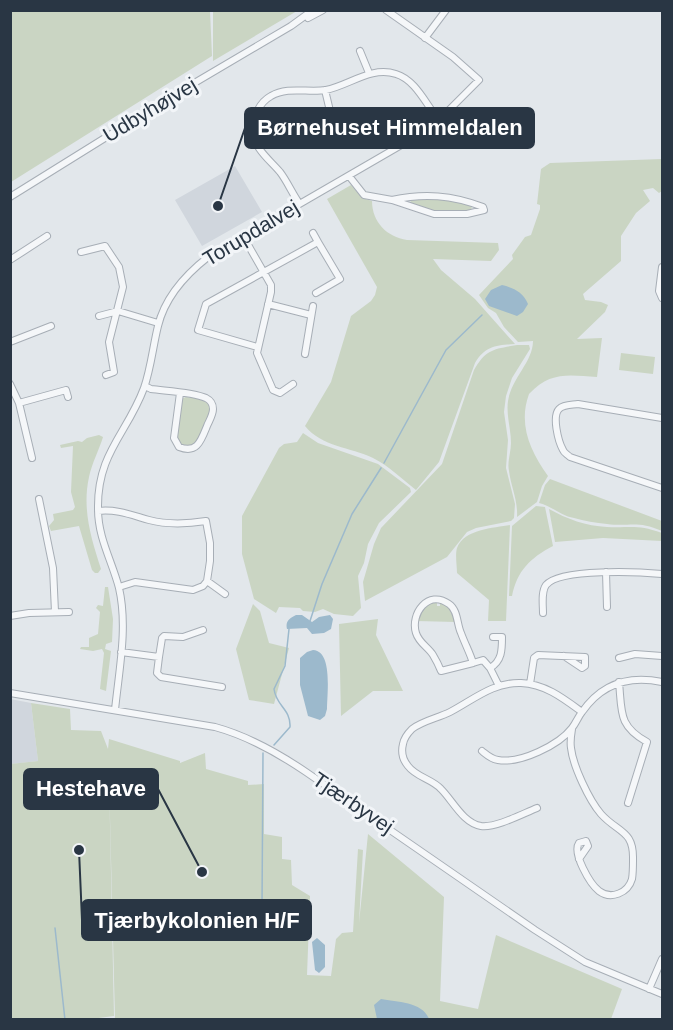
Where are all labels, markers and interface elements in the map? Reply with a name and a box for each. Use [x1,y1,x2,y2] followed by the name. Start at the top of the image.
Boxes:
[99,73,201,146] street label: Udbyhøjvej
[245,108,534,148] callout: Børnehuset Himmeldalen
[257,115,523,140] text: Børnehuset Himmeldalen
[199,195,303,270] street label: Torupdalvej
[309,767,398,838] street label: Tjærbyvej
[24,769,158,809] callout: Hestehave
[36,776,146,801] text: Hestehave
[82,900,311,940] callout: Tjærbykolonien H/F
[94,908,300,933] text: Tjærbykolonien H/F

